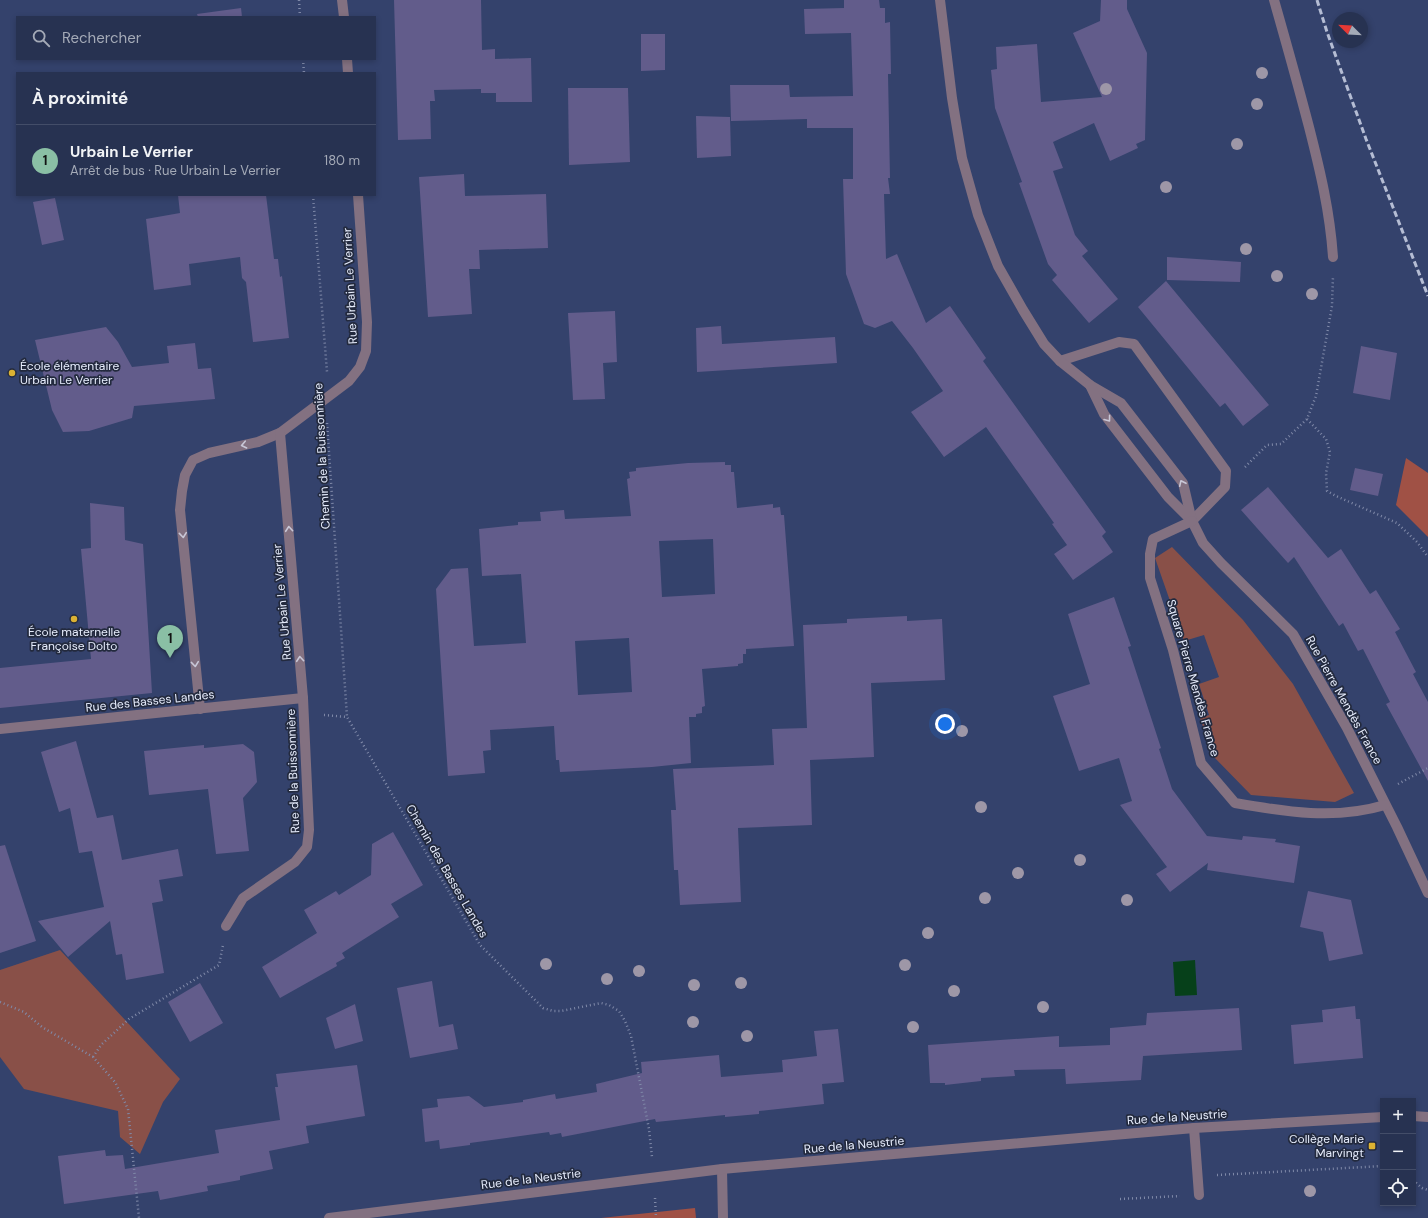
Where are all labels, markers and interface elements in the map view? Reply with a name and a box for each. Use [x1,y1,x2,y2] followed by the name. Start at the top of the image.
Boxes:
[1332,12,1368,48] north arrow
[16,16,376,60] search box
[30,27,52,49] icon: search
[62,28,141,48] text: Rechercher
[32,87,128,109] text: À proximité
[70,142,193,162] text: Urbain Le Verrier
[43,152,47,169] text: 1
[324,152,360,169] text: 180 m
[70,162,281,179] text: Arrêt de bus · Rue Urbain Le Verrier
[339,227,361,345] street label: Rue Urbain Le Verrier
[20,358,119,388] place label: École élémentaire Urbain Le Verrier
[7,368,17,378] marker: École élémentaire Urbain Le Verrier
[310,382,334,530] street label: Chemin de la Buissonnière
[1103,415,1110,422] one-way arrow
[240,441,247,449] one-way arrow
[1179,480,1187,487] one-way arrow
[284,526,293,533] one-way arrow
[178,532,187,538] one-way arrow
[269,543,295,661] street label: Rue Urbain Le Verrier
[1163,598,1223,759] street label: Square Pierre Mendès France
[69,614,79,624] marker: École maternelle Françoise Dolto
[28,624,120,654] place label: École maternelle Françoise Dolto
[157,625,183,658] pin: 1
[1302,633,1386,767] street label: Rue Pierre Mendès France
[295,656,304,662] one-way arrow
[191,661,200,667] one-way arrow
[85,686,215,716] street label: Rue des Basses Landes
[283,708,303,834] street label: Rue de la Buissonnière
[935,714,955,734] your location
[402,801,492,941] street label: Chemin des Basses Landes
[1380,1098,1416,1206] map controls
[1380,1098,1416,1134] button: +
[1126,1106,1228,1128] street label: Rue de la Neustrie
[1289,1131,1364,1161] place label: Collège Marie Marvingt
[803,1133,905,1157] street label: Rue de la Neustrie
[1380,1134,1416,1170] button: −
[1367,1141,1377,1151] marker: Collège Marie Marvingt
[480,1165,582,1193] street label: Rue de la Neustrie
[1380,1170,1416,1206] button: locate

